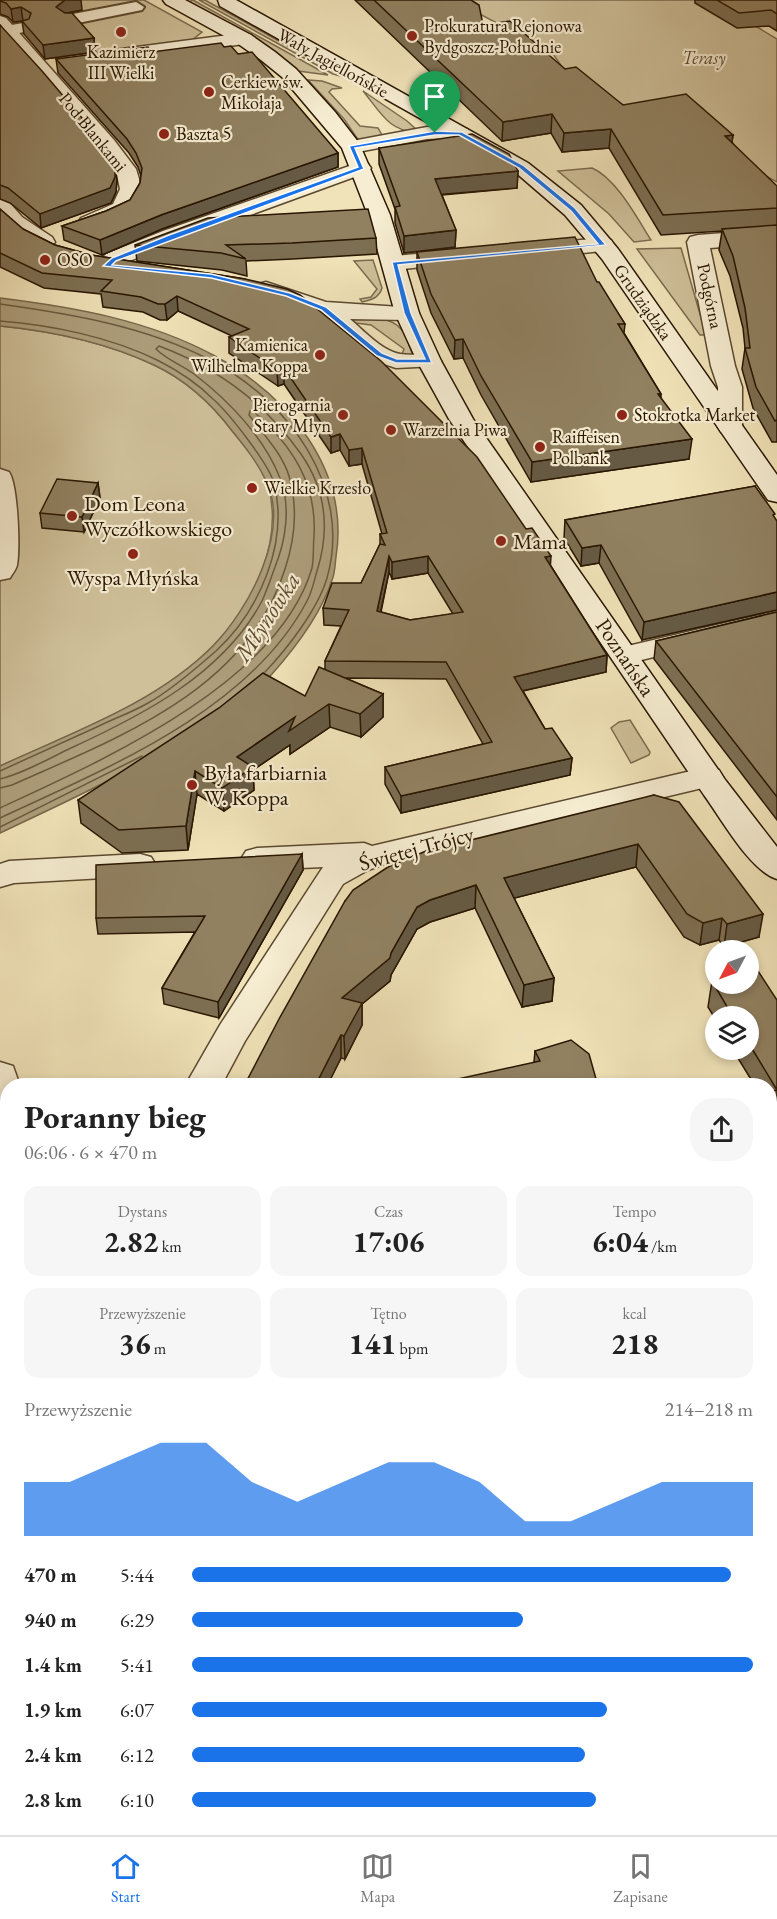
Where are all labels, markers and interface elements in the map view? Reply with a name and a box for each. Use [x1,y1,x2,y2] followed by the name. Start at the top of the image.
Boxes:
[424,14,583,58] place label: Prokuratura Rejonowa Bydgoszcz-Południe
[274,23,393,103] street label: Wały Jagiellońskie
[114,25,128,39] marker: Kazimierz III Wielki
[405,29,419,43] marker: Prokuratura Rejonowa Bydgoszcz-Południe
[87,40,155,84] place label: Kazimierz III Wielki
[682,46,726,70] park label: Terasy
[221,70,304,114] place label: Cerkiew św. Mikołaja
[409,71,460,133] pin
[418,80,451,113] icon: arrive
[202,85,216,99] marker: Cerkiew św. Mikołaja
[54,87,133,177] street label: Pod Blankami
[176,122,231,145] place label: Baszta 5
[157,127,171,141] marker: Baszta 5
[57,248,93,271] place label: OSO
[38,253,52,267] marker: OSO
[609,259,678,345] street label: Grudziądzka
[692,261,729,332] street label: Podgórna
[191,333,309,377] place label: Kamienica Wilhelma Koppa
[313,348,327,362] marker: Kamienica Wilhelma Koppa
[253,393,332,437] place label: Pierogarnia Stary Młyn
[634,403,755,426] place label: Stokrotka Market
[336,408,350,422] marker: Pierogarnia Stary Młyn
[615,408,629,422] marker: Stokrotka Market
[403,418,508,441] place label: Warzelnia Piwa
[384,423,398,437] marker: Warzelnia Piwa
[552,425,621,469] place label: Raiffeisen Polbank
[533,440,547,454] marker: Raiffeisen Polbank
[264,476,371,499] place label: Wielkie Krzesło
[245,481,259,495] marker: Wielkie Krzesło
[84,489,232,543] place label: Dom Leona Wyczółkowskiego
[65,509,79,523] marker: Dom Leona Wyczółkowskiego
[513,527,567,556] place label: Mama
[494,534,508,548] marker: Mama
[126,547,140,561] marker: Wyspa Młyńska
[67,563,199,592] place label: Wyspa Młyńska
[225,566,307,669] water label: Młynówka
[589,613,662,702] street label: Poznańska
[204,758,327,812] place label: Była farbiarnia W. Koppa
[185,778,199,792] marker: Była farbiarnia W. Koppa
[355,819,477,878] street label: Świętej Trójcy
[705,940,759,994] north arrow
[705,940,759,1060] map controls
[705,1006,759,1060] button: layers
[24,1095,206,1138] text: Poranny bieg
[690,1098,753,1161] button: share
[24,1139,157,1165] text: 06:06 · 6 × 470 m
[118,1201,167,1222] text: Dystans
[374,1201,403,1222] text: Czas
[613,1201,656,1222] text: Tempo
[103,1222,158,1261] text: 2.82
[353,1222,424,1261] text: 17:06
[592,1222,648,1261] text: 6:04
[158,1236,182,1257] text: km
[648,1236,677,1257] text: /km
[99,1303,186,1324] text: Przewyższenie
[370,1303,407,1324] text: Tętno
[622,1303,647,1324] text: kcal
[119,1324,151,1363] text: 36
[349,1324,396,1363] text: 141
[611,1324,658,1363] text: 218
[151,1338,166,1359] text: m
[396,1338,428,1359] text: bpm
[24,1396,132,1422] text: Przewyższenie
[665,1396,753,1422] text: 214–218 m
[24,1562,77,1588] text: 470 m
[120,1562,154,1588] text: 5:44
[24,1607,77,1633] text: 940 m
[120,1607,154,1633] text: 6:29
[24,1652,82,1678] text: 1.4 km
[120,1652,154,1678] text: 5:41
[24,1697,82,1723] text: 1.9 km
[120,1697,154,1723] text: 6:07
[24,1742,82,1768] text: 2.4 km
[120,1742,154,1768] text: 6:12
[24,1787,82,1813] text: 2.8 km
[120,1787,154,1813] text: 6:10
[109,1850,142,1907] tab: Start
[360,1850,395,1907] tab: Mapa
[613,1850,668,1907] tab: Zapisane

